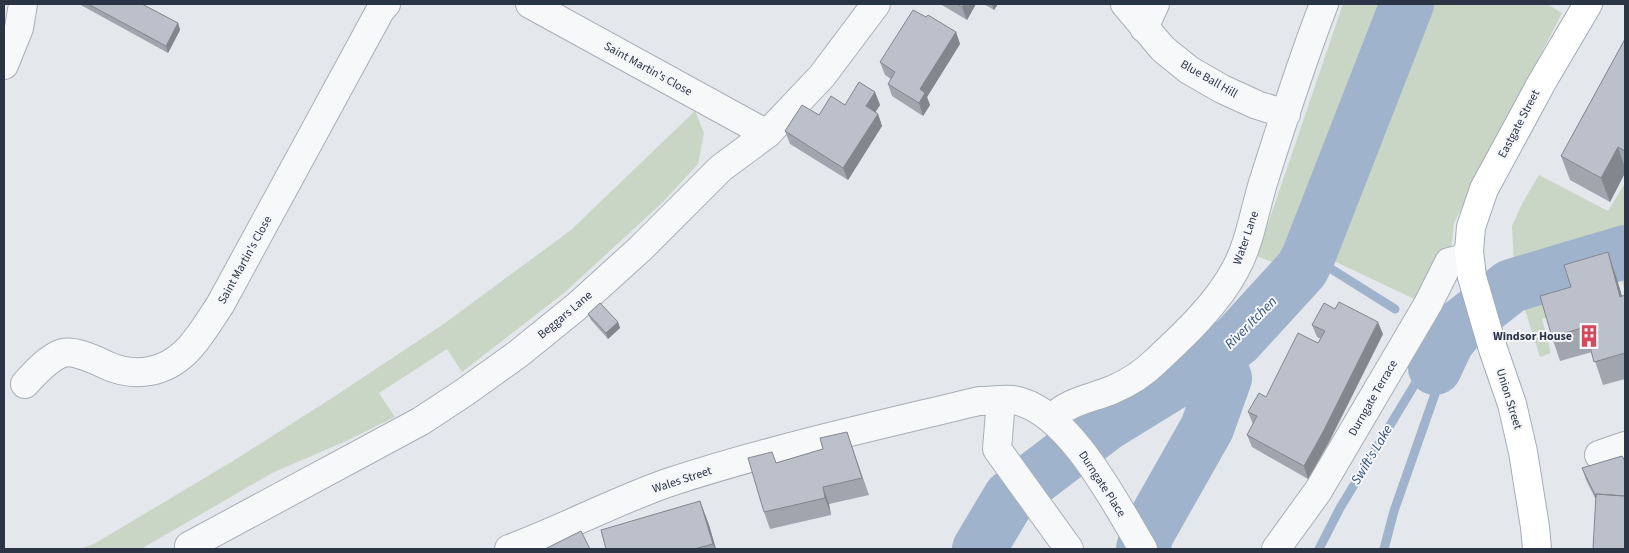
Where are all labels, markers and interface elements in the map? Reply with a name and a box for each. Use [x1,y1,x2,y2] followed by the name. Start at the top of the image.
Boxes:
[601,38,695,100] street label: Saint Martin's Close
[1177,56,1241,102] street label: Blue Ball Hill
[1494,87,1544,161] street label: Eastgate Street
[1229,209,1263,267] street label: Water Lane
[214,213,276,307] street label: Saint Martin's Close
[534,287,596,343] street label: Beggars Lane
[1220,292,1282,354] water label: River Itchen
[1576,323,1602,349] building icon: Windsor House
[1493,328,1572,345] place label: Windsor House
[1344,357,1402,439] street label: Durngate Terrace
[1492,366,1526,432] street label: Union Street
[1346,421,1398,489] water label: Swift's Lake
[1074,448,1130,520] street label: Durngate Place
[650,462,714,498] street label: Wales Street

